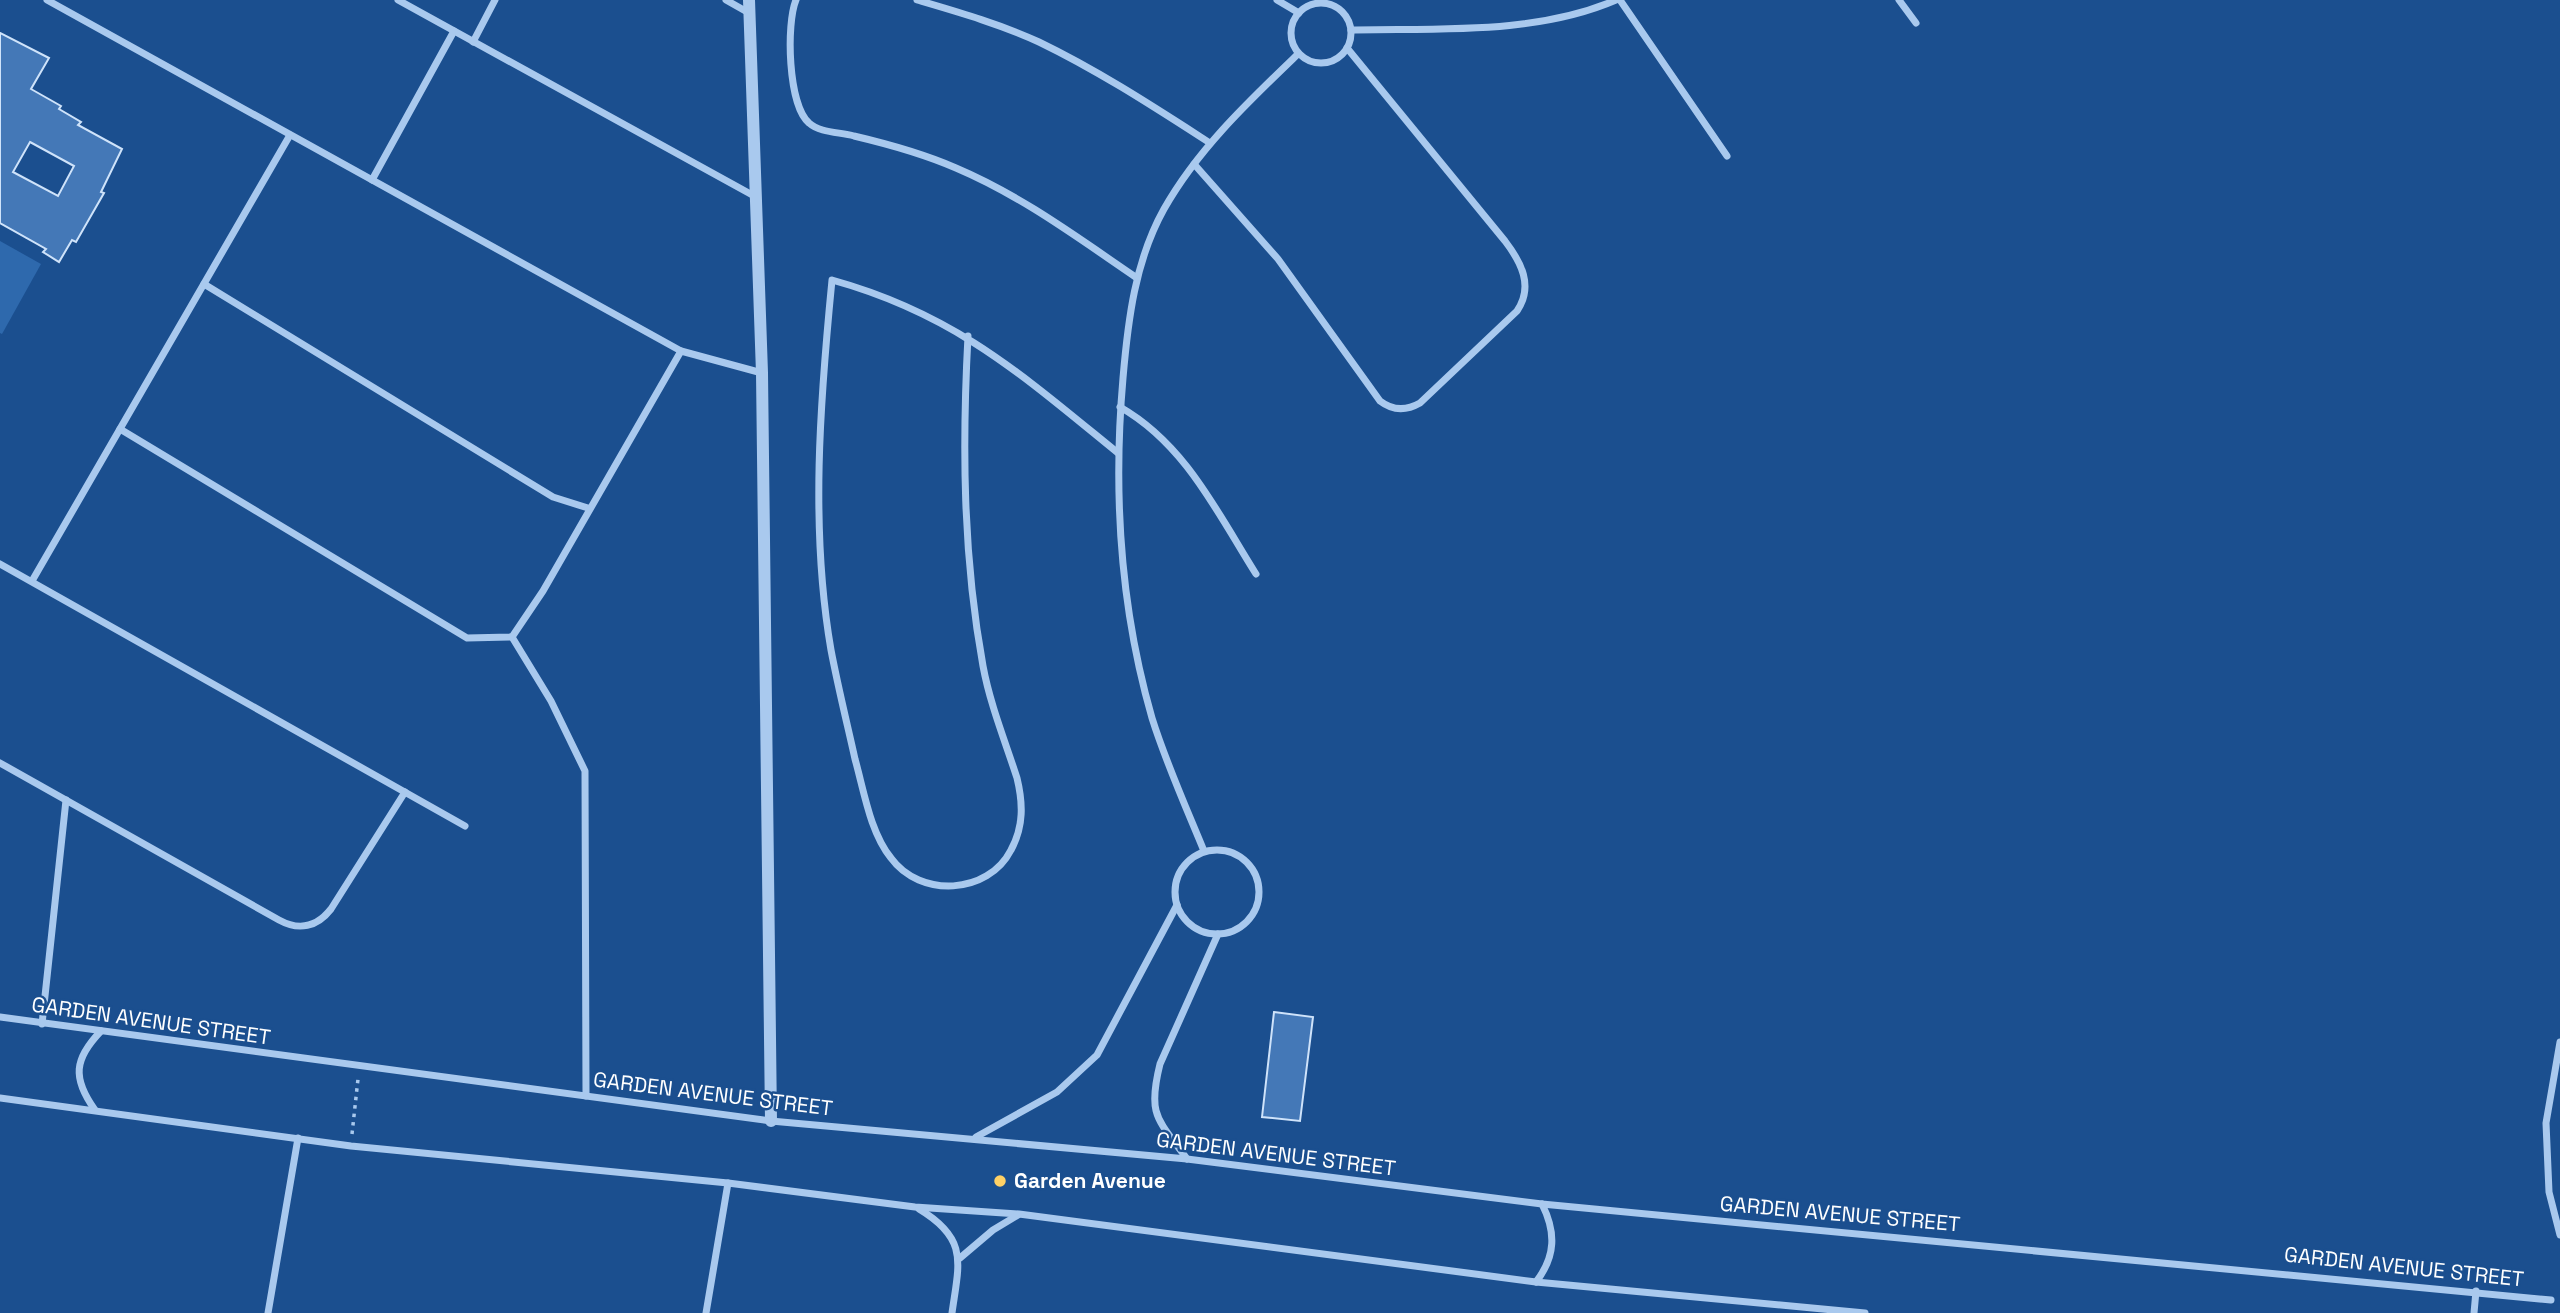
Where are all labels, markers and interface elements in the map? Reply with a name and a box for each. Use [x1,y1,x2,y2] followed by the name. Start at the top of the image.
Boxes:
[30,990,272,1051] street label: GARDEN AVENUE STREET
[592,1065,834,1122] street label: GARDEN AVENUE STREET
[1155,1125,1397,1182] street label: GARDEN AVENUE STREET
[1014,1167,1166,1194] place label: Garden Avenue
[992,1173,1008,1189] marker: Garden Avenue
[1719,1190,1961,1237] street label: GARDEN AVENUE STREET
[2283,1240,2525,1293] street label: GARDEN AVENUE STREET

